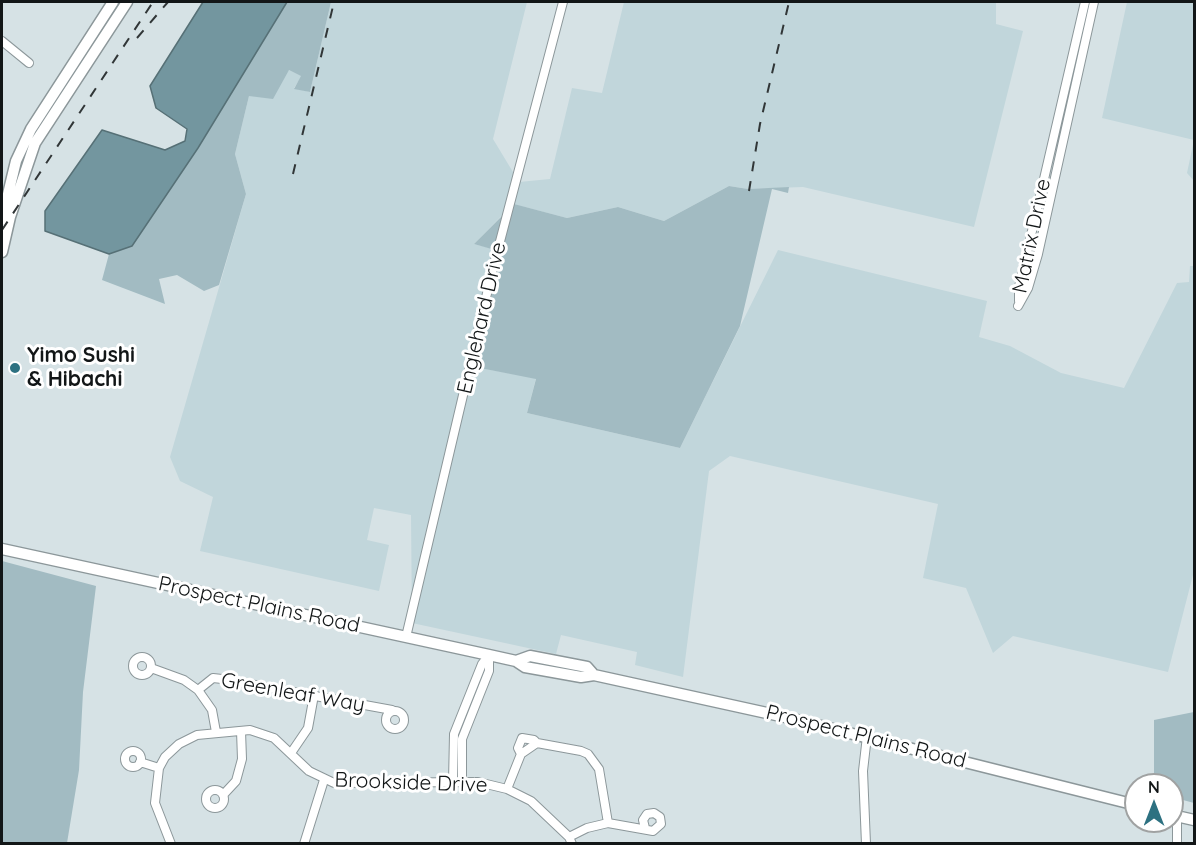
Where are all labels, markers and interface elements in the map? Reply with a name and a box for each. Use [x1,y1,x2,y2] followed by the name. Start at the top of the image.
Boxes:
[1008,177,1056,295] street label: Matrix Drive
[452,240,512,396] street label: Englehard Drive
[27,343,135,393] place label: Yimo Sushi & Hibachi
[8,361,22,375] marker: Yimo Sushi & Hibachi
[156,571,362,639] street label: Prospect Plains Road
[219,668,367,718] street label: Greenleaf Way
[763,700,969,774] street label: Prospect Plains Road
[334,768,488,798] street label: Brookside Drive
[1124,773,1184,833] north arrow
[1148,777,1160,797] text: N

